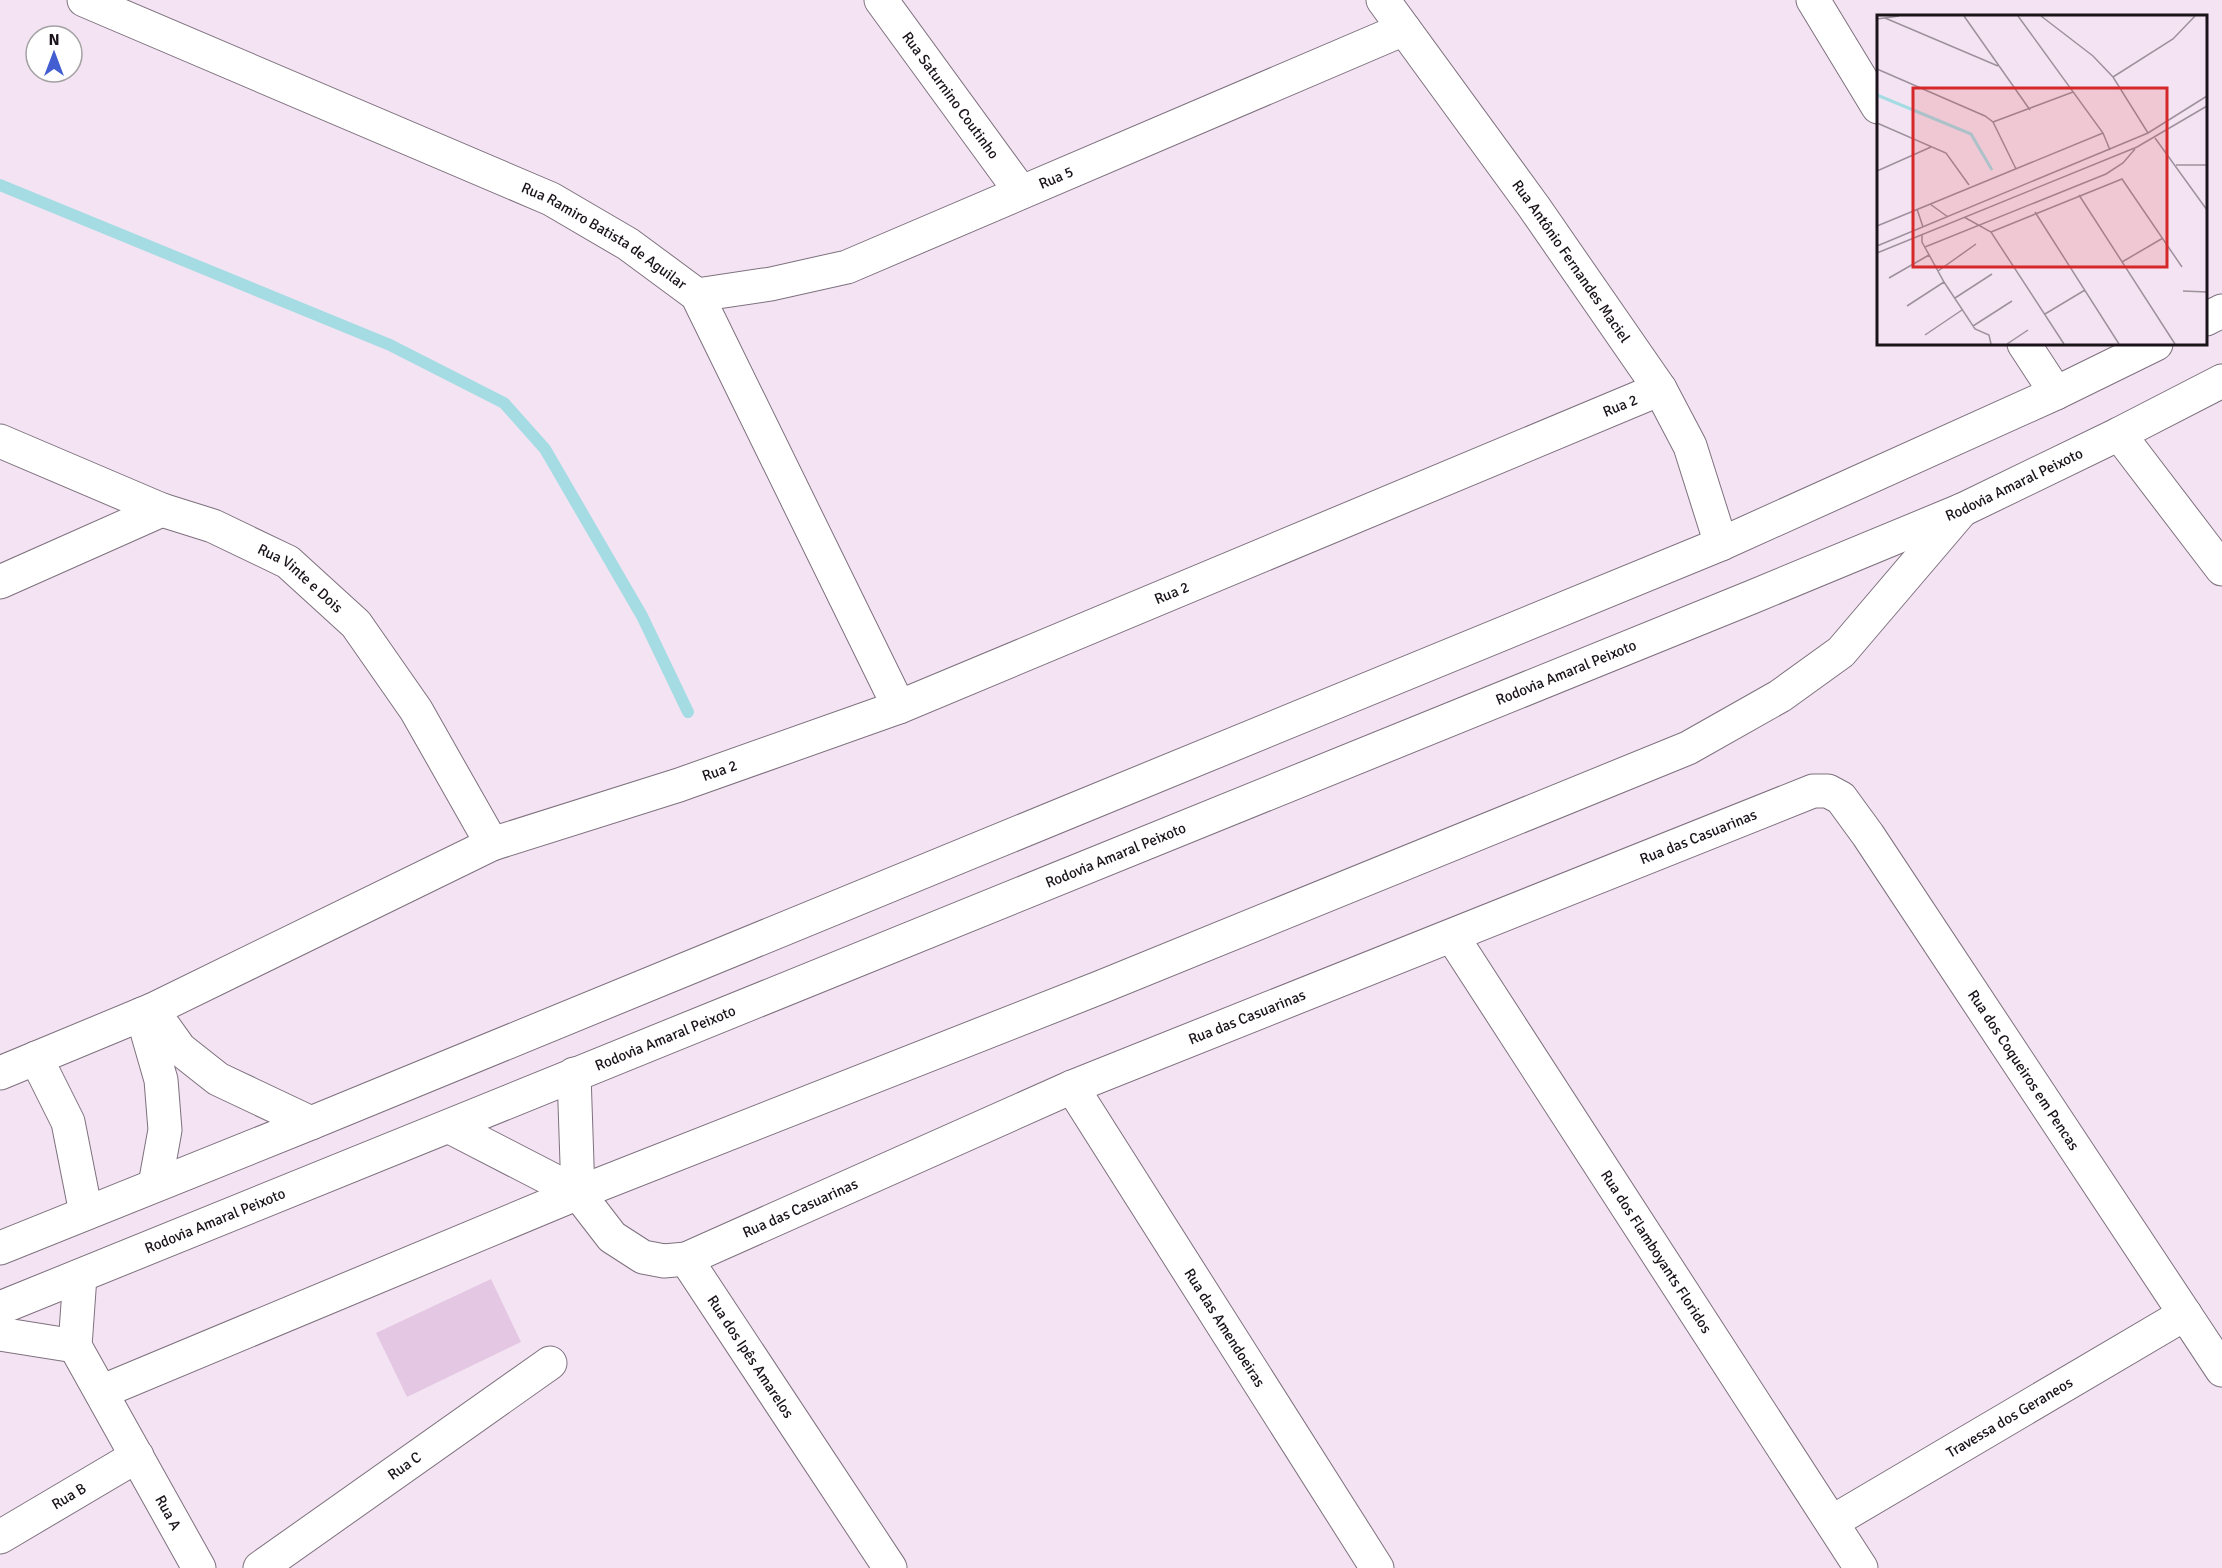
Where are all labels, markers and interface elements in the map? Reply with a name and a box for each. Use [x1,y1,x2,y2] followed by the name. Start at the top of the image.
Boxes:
[1877,15,2207,345] inset map
[24,24,84,84] north arrow
[898,28,1003,163] street label: Rua Saturnino Coutinho
[48,30,60,50] text: N
[1036,162,1076,193] street label: Rua 5
[1508,176,1634,346] street label: Rua Antônio Fernandes Maciel
[519,179,691,294] street label: Rua Ramiro Batista de Aguilar
[1600,390,1640,421] street label: Rua 2
[1943,444,2086,525] street label: Rodovia Amaral Peixoto
[255,540,347,617] street label: Rua Vinte e Dois
[1152,578,1192,608] street label: Rua 2
[1493,636,1639,709] street label: Rodovia Amaral Peixoto
[700,756,739,785] street label: Rua 2
[1637,805,1760,868] street label: Rua das Casuarinas
[1043,819,1189,892] street label: Rodovia Amaral Peixoto
[1186,985,1309,1049] street label: Rua das Casuarinas
[1964,986,2083,1154] street label: Rua dos Coqueiros em Pencas
[592,1001,738,1075] street label: Rodovia Amaral Peixoto
[1597,1167,1716,1337] street label: Rua dos Flamboyants Floridos
[740,1174,861,1242] street label: Rua das Casuarinas
[142,1184,288,1257] street label: Rodovia Amaral Peixoto
[1180,1265,1269,1391] street label: Rua das Amendoeiras
[703,1292,798,1422] street label: Rua dos Ipês Amarelos
[1943,1373,2076,1462] street label: Travessa dos Geraneos
[384,1448,425,1484] street label: Rua C
[48,1479,89,1513] street label: Rua B
[151,1492,185,1533] street label: Rua A

